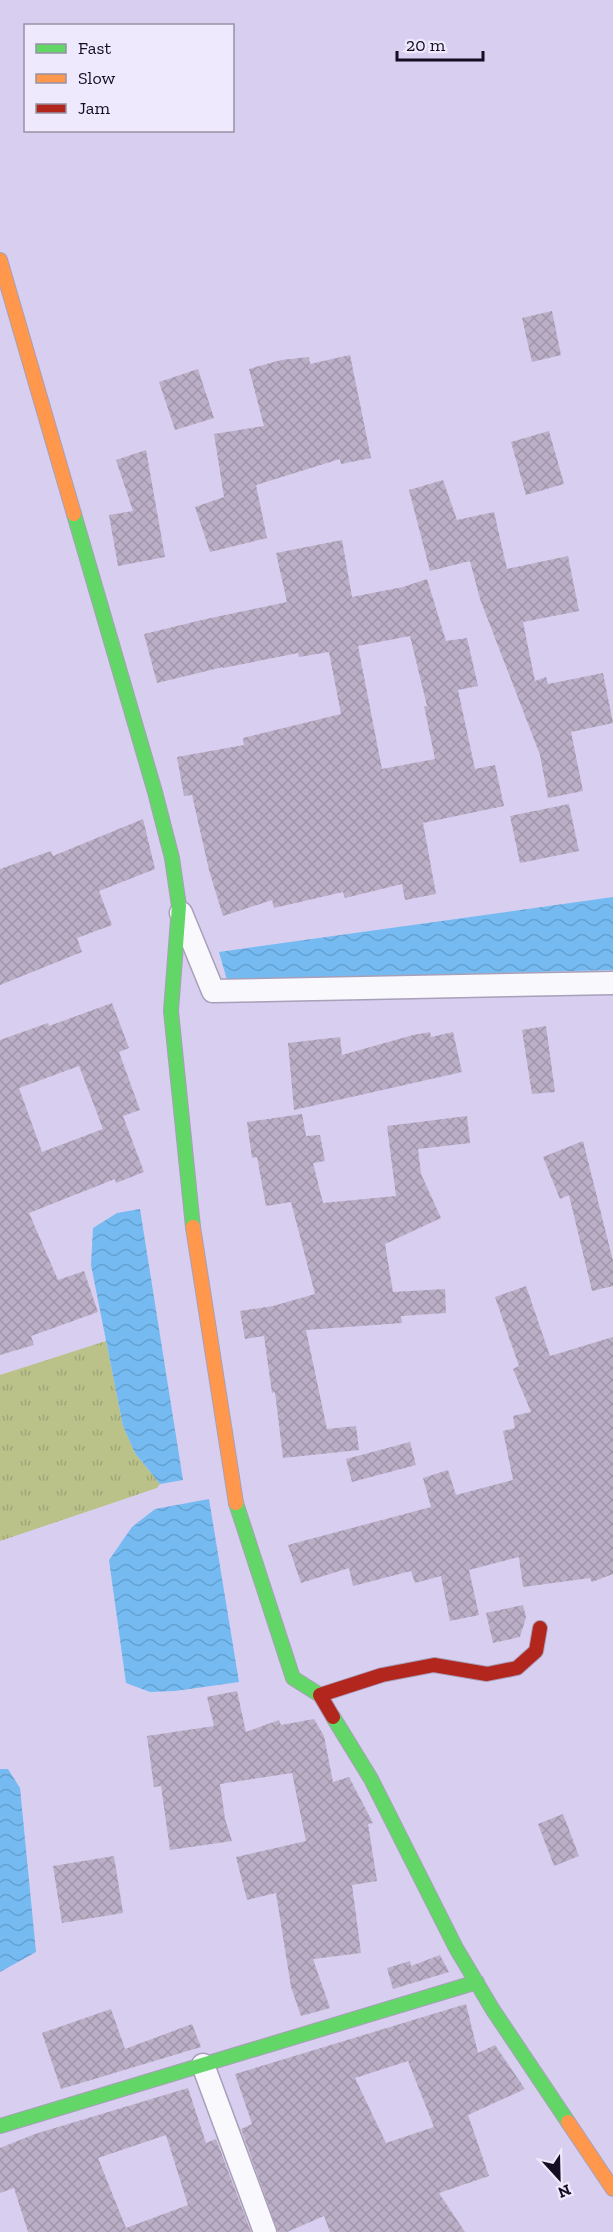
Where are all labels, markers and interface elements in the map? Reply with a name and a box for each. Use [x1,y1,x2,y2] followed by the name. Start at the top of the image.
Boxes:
[24,24,234,132] legend
[397,24,482,62] scale bar
[406,34,446,56] text: 20 m
[78,37,111,59] text: Fast
[78,67,115,89] text: Slow
[78,97,110,119] text: Jam
[529,2148,589,2208] north arrow
[555,2180,574,2203] text: N

